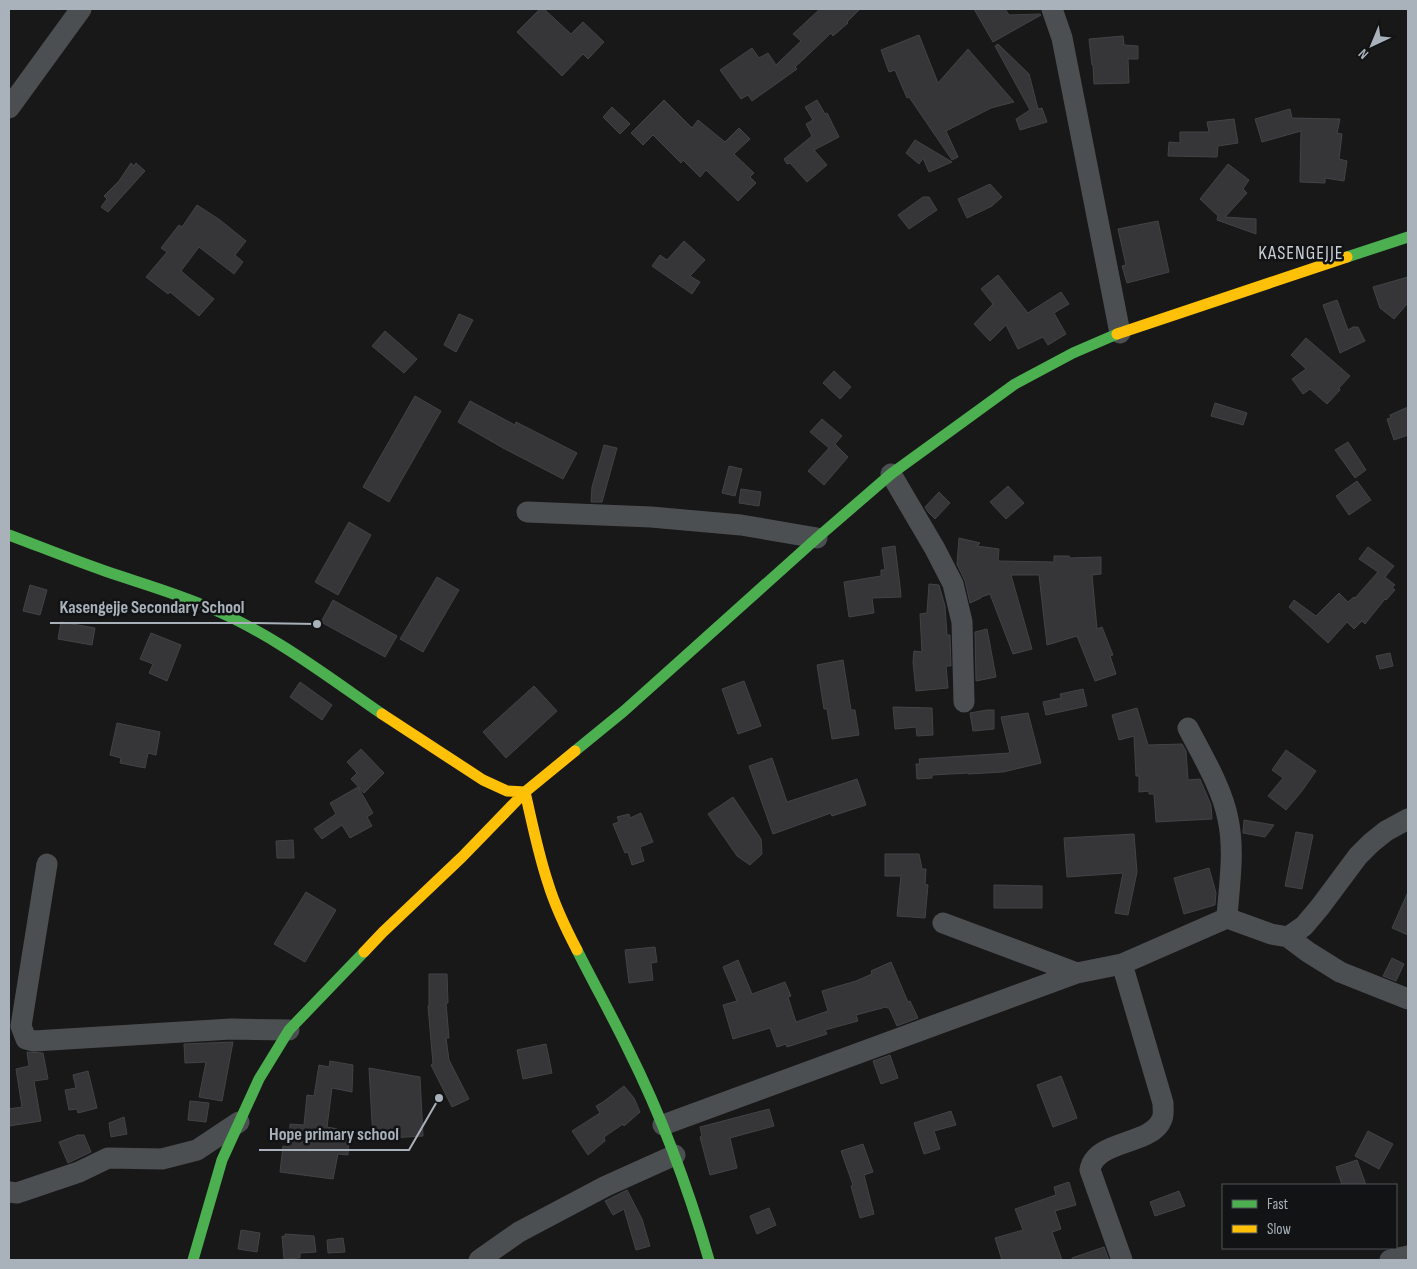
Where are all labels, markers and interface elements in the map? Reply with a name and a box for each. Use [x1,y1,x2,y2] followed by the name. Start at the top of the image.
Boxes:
[1347,20,1397,70] north arrow
[1355,45,1372,63] text: N
[1258,242,1344,265] district label: KASENGEJJE
[50,590,255,623] callout: Kasengejje Secondary School
[59,597,245,618] text: Kasengejje Secondary School
[259,1117,409,1150] callout: Hope primary school
[269,1124,399,1145] text: Hope primary school
[1222,1184,1397,1249] legend
[1267,1195,1289,1214] text: Fast
[1267,1220,1291,1239] text: Slow

